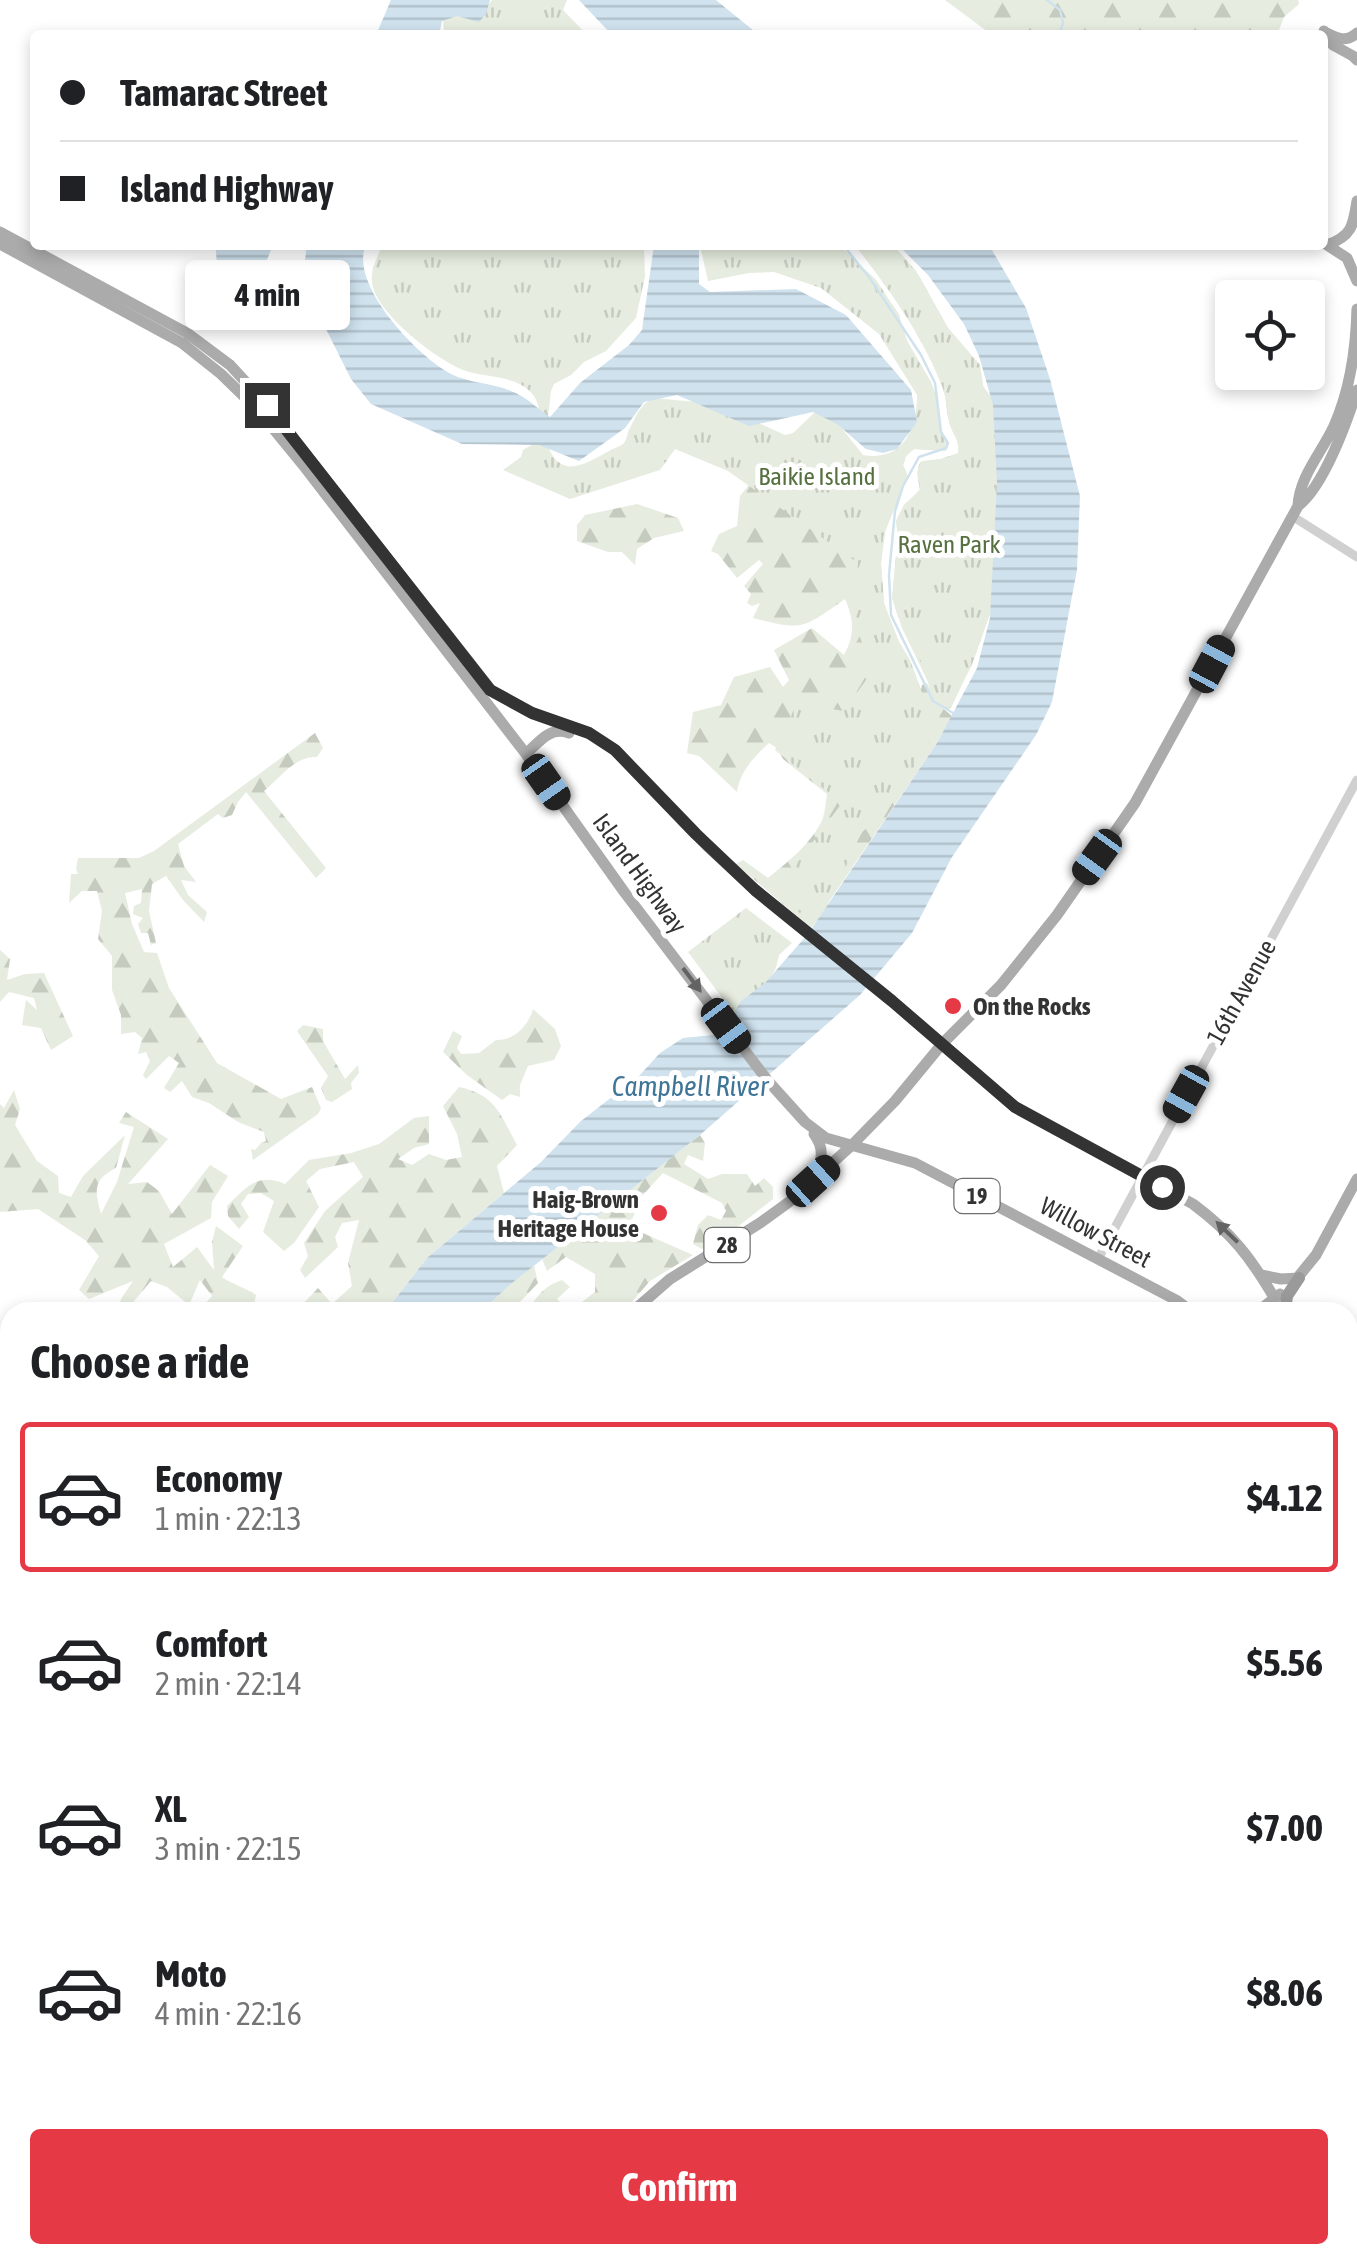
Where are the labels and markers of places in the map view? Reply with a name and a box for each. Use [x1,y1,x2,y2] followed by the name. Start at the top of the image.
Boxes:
[973,992,1091,1020] place label: On the Rocks
[942,995,964,1017] marker: On the Rocks
[498,1185,639,1242] place label: Haig-Brown Heritage House
[648,1202,670,1224] marker: Haig-Brown Heritage House

